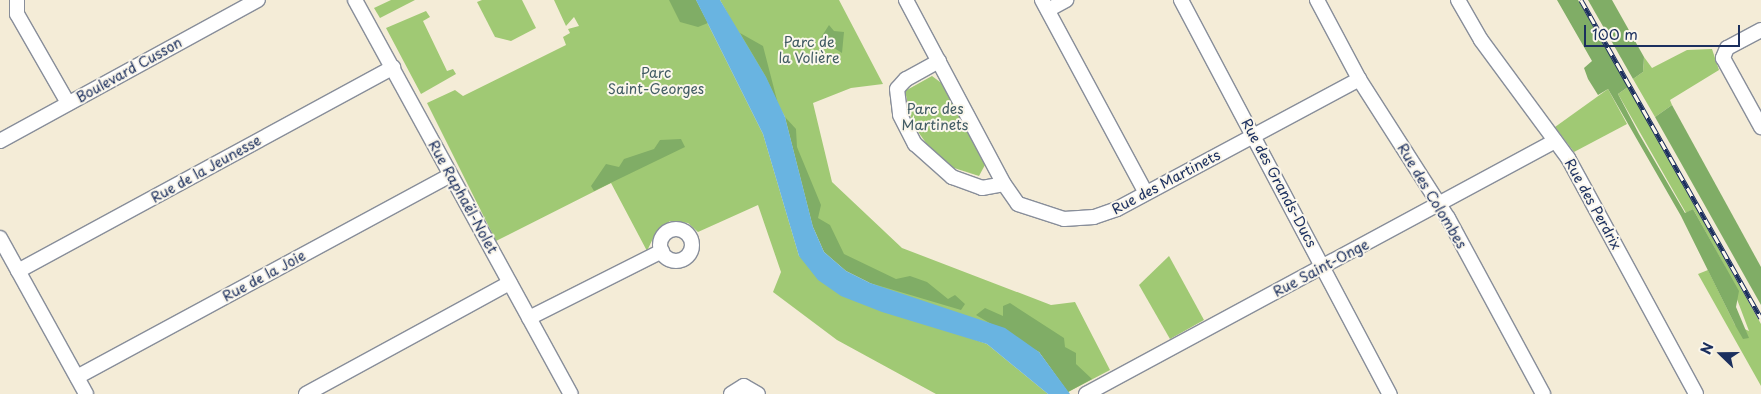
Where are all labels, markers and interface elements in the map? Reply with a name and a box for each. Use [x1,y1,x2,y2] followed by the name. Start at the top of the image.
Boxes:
[1586,15,1742,47] scale bar
[1592,22,1638,45] text: 100 m
[73,34,185,106] street label: Boulevard Cusson
[778,34,840,66] park label: Parc de la Volière
[608,65,704,98] park label: Parc Saint-Georges
[902,101,968,134] park label: Parc des Martinets
[1237,115,1321,251] street label: Rue des Grands-Ducs
[146,131,266,207] street label: Rue de la Jeunesse
[425,137,501,257] street label: Rue Raphaël-Nolet
[1393,139,1471,253] street label: Rue des Colombes
[1107,146,1225,218] street label: Rue des Martinets
[1560,154,1626,254] street label: Rue des Perdrix
[1270,235,1372,301] street label: Rue Saint-Onge
[218,246,310,306] street label: Rue de la Joie
[1696,329,1746,379] north arrow
[1695,339,1718,357] text: N

